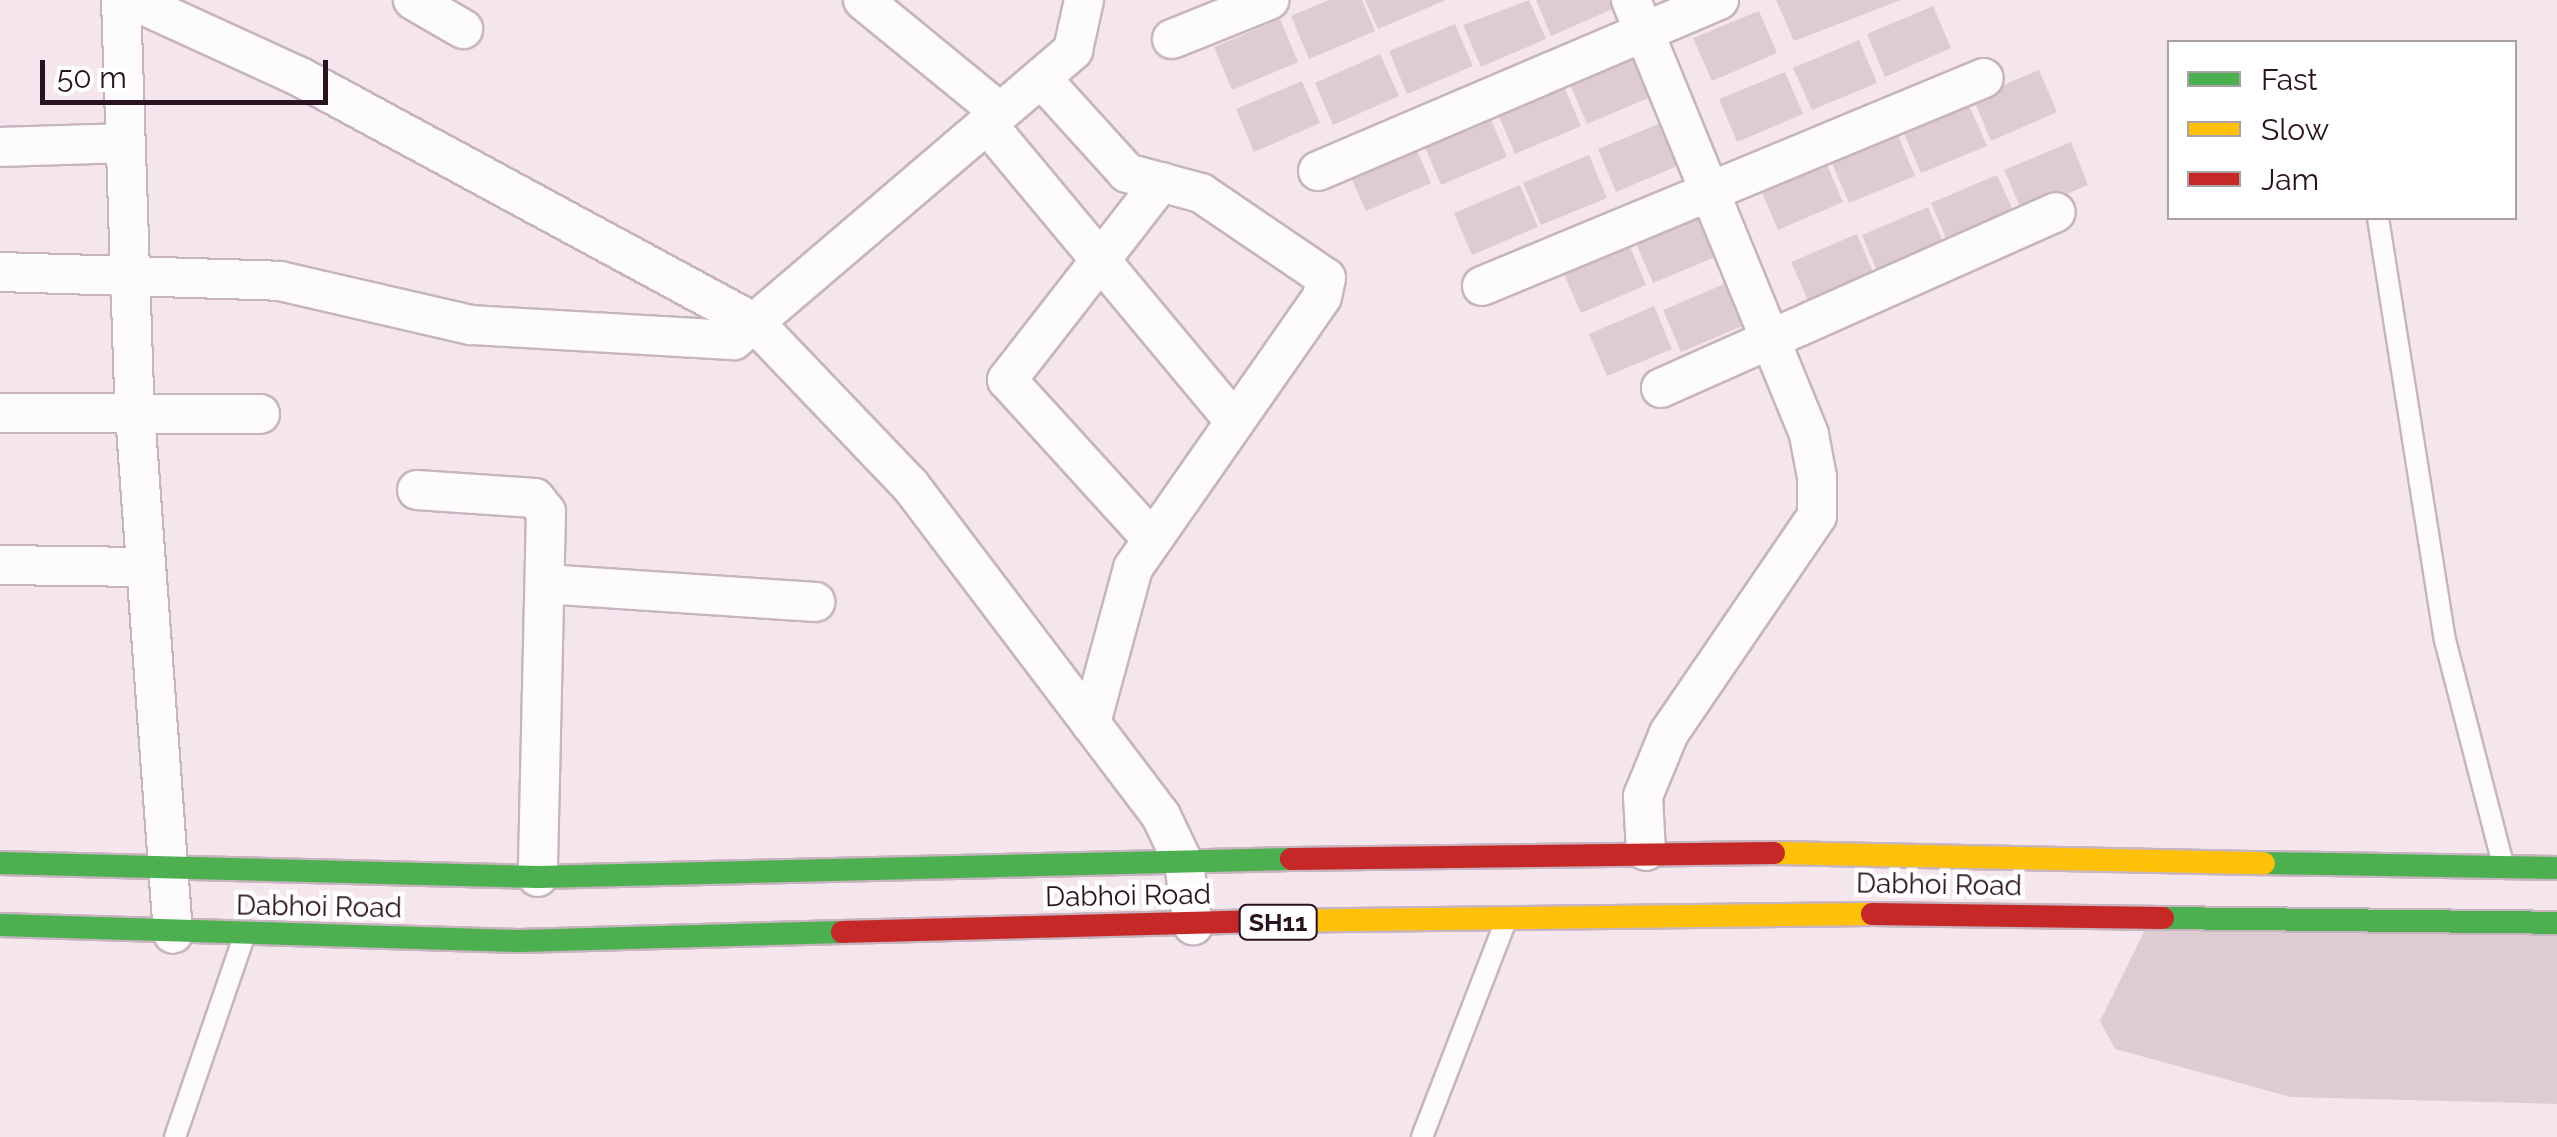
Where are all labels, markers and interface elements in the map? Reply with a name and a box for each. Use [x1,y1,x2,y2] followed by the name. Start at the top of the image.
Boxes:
[45,40,332,102] scale bar
[2167,40,2517,220] legend
[57,60,127,95] text: 50 m
[2261,62,2318,97] text: Fast
[2261,112,2329,147] text: Slow
[2261,162,2319,197] text: Jam
[1856,867,2022,903] street label: Dabhoi Road
[1045,878,1211,914] street label: Dabhoi Road
[236,889,402,925] street label: Dabhoi Road
[1238,902,1318,942] road number: SH11

